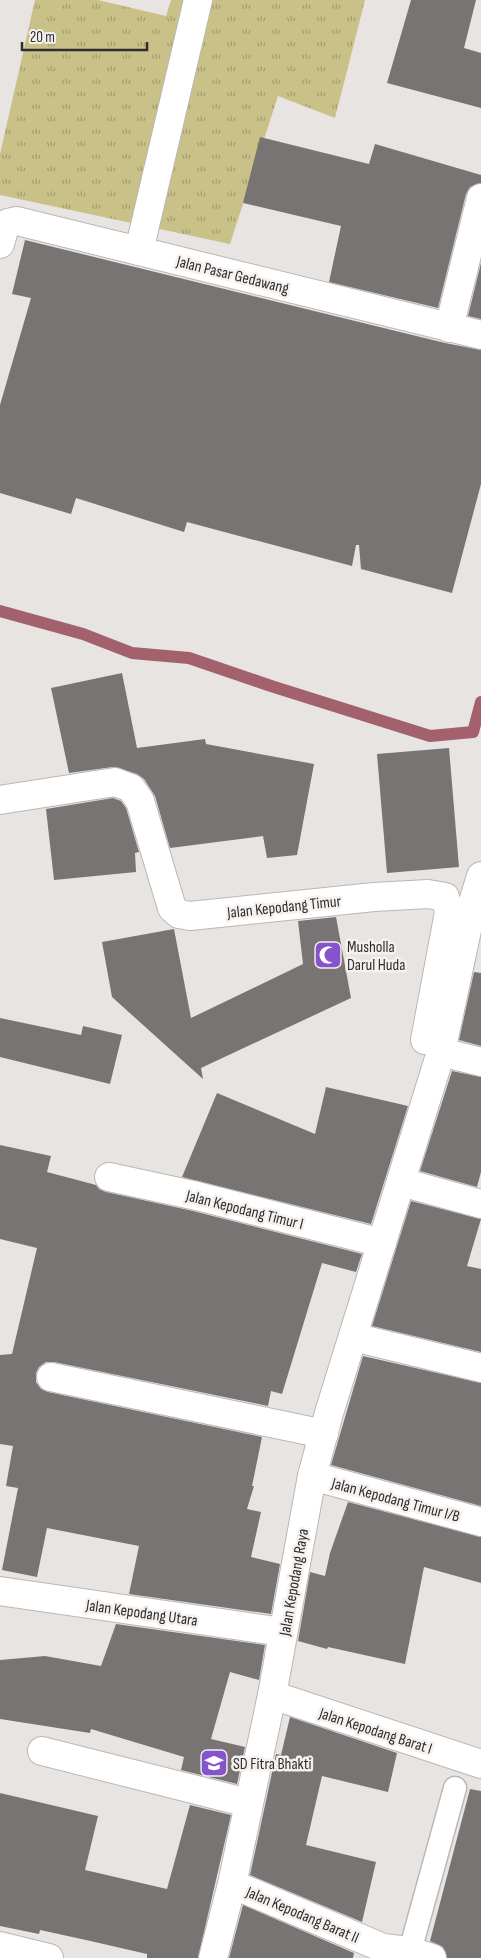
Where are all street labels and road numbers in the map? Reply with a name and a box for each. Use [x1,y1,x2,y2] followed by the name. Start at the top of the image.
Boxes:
[174,252,291,299] street label: Jalan Pasar Gedawang
[225,892,342,923] street label: Jalan Kepodang Timur
[183,1186,305,1234] street label: Jalan Kepodang Timur I
[329,1474,462,1527] street label: Jalan Kepodang Timur I/B
[276,1527,313,1638] street label: Jalan Kepodang Raya
[84,1596,199,1631] street label: Jalan Kepodang Utara
[316,1704,434,1759] street label: Jalan Kepodang Barat I
[242,1883,362,1948] street label: Jalan Kepodang Barat II

